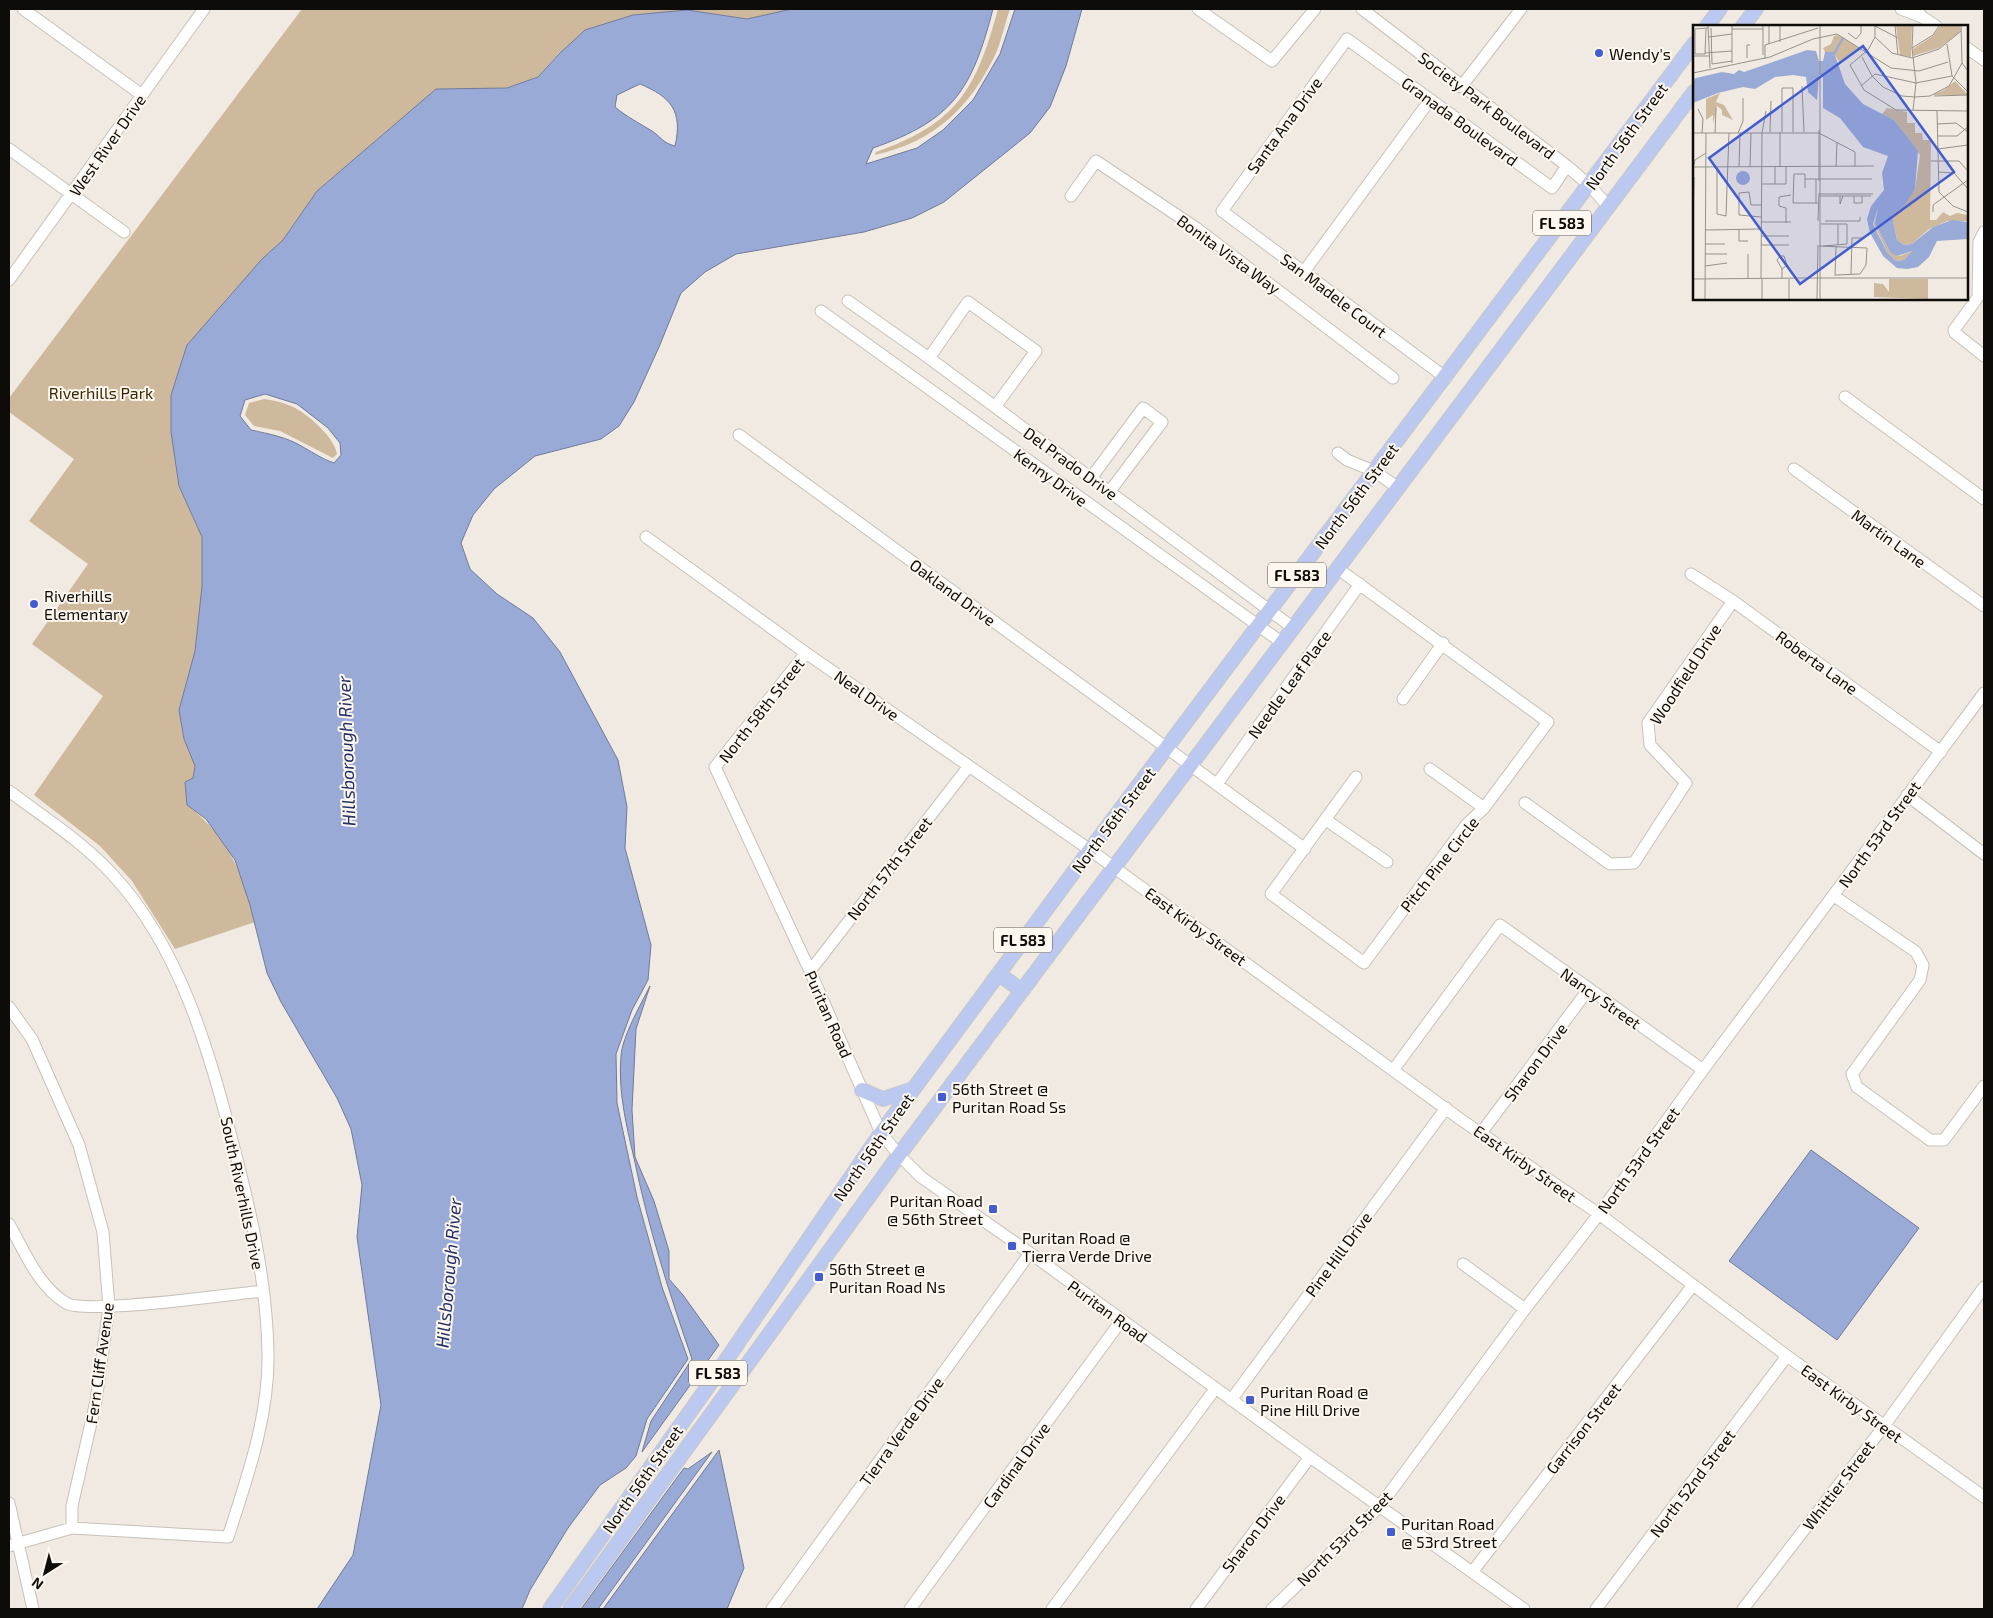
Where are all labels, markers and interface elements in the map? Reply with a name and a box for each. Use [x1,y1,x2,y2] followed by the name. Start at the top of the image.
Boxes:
[1693,25,1968,300] inset map
[1609,44,1671,63] place label: Wendy's
[1415,47,1559,163] street label: Society Park Boulevard
[1593,47,1605,59] marker: Wendy's
[1398,72,1522,170] street label: Granada Boulevard
[1243,73,1325,177] street label: Santa Ana Drive
[1581,79,1671,193] street label: North 56th Street
[65,91,149,199] street label: West River Drive
[1174,210,1285,298] street label: Bonita Vista Way
[1533,210,1591,236] road number: FL 583
[1277,249,1391,341] street label: San Madele Court
[49,383,153,402] park label: Riverhills Park
[1020,423,1122,503] street label: Del Prado Drive
[1310,440,1402,552] street label: North 56th Street
[1011,444,1091,510] street label: Kenny Drive
[1848,505,1930,571] street label: Martin Lane
[906,555,1000,629] street label: Oakland Drive
[1268,562,1326,588] road number: FL 583
[44,586,129,623] place label: Riverhills Elementary
[28,598,40,610] marker: Riverhills Elementary
[1645,620,1725,728] street label: Woodfield Drive
[1243,626,1335,742] street label: Needle Leaf Place
[1772,626,1862,698] street label: Roberta Lane
[714,654,808,766] street label: North 58th Street
[831,666,903,724] street label: Neal Drive
[332,675,360,827] water label: Hillsborough River
[1067,764,1159,876] street label: North 56th Street
[1834,777,1924,891] street label: North 53rd Street
[843,813,935,923] street label: North 57th Street
[1396,813,1482,915] street label: Pitch Pine Circle
[1142,883,1250,969] street label: East Kirby Street
[994,928,1052,952] road number: FL 583
[1557,963,1645,1033] street label: Nancy Street
[801,967,857,1061] street label: Puritan Road
[1499,1019,1571,1105] street label: Sharon Drive
[952,1079,1066,1116] place label: 56th Street @ Puritan Road Ss
[829,1090,917,1204] street label: North 56th Street
[936,1091,948,1103] marker: 56th Street @ Puritan Road Ss
[1593,1103,1683,1217] street label: North 53rd Street
[218,1115,268,1271] street label: South Riverhills Drive
[1470,1121,1580,1205] street label: East Kirby Street
[887,1191,983,1228] place label: Puritan Road @ 56th Street
[430,1196,466,1349] water label: Hillsborough River
[987,1203,999,1215] marker: Puritan Road @ 56th Street
[1301,1208,1375,1300] street label: Pine Hill Drive
[1022,1228,1152,1265] place label: Puritan Road @ Tierra Verde Drive
[1006,1240,1018,1252] marker: Puritan Road @ Tierra Verde Drive
[829,1259,946,1296] place label: 56th Street @ Puritan Road Ns
[813,1271,825,1283] marker: 56th Street @ Puritan Road Ns
[1065,1276,1151,1346] street label: Puritan Road
[81,1301,117,1425] street label: Fern Cliff Avenue
[689,1360,747,1386] road number: FL 583
[1798,1360,1906,1446] street label: East Kirby Street
[855,1373,947,1489] street label: Tierra Verde Drive
[1542,1379,1624,1477] street label: Garrison Street
[1260,1382,1369,1419] place label: Puritan Road @ Pine Hill Drive
[1244,1394,1256,1406] marker: Puritan Road @ Pine Hill Drive
[979,1418,1053,1512] street label: Cardinal Drive
[598,1422,686,1536] street label: North 56th Street
[1645,1425,1739,1541] street label: North 52nd Street
[1798,1436,1878,1534] street label: Whittier Street
[1292,1486,1396,1590] street label: North 53rd Street
[1217,1490,1289,1576] street label: Sharon Drive
[1401,1514,1497,1551] place label: Puritan Road @ 53rd Street
[1385,1526,1397,1538] marker: Puritan Road @ 53rd Street
[20,1548,70,1598] north arrow
[28,1574,46,1594] text: N

